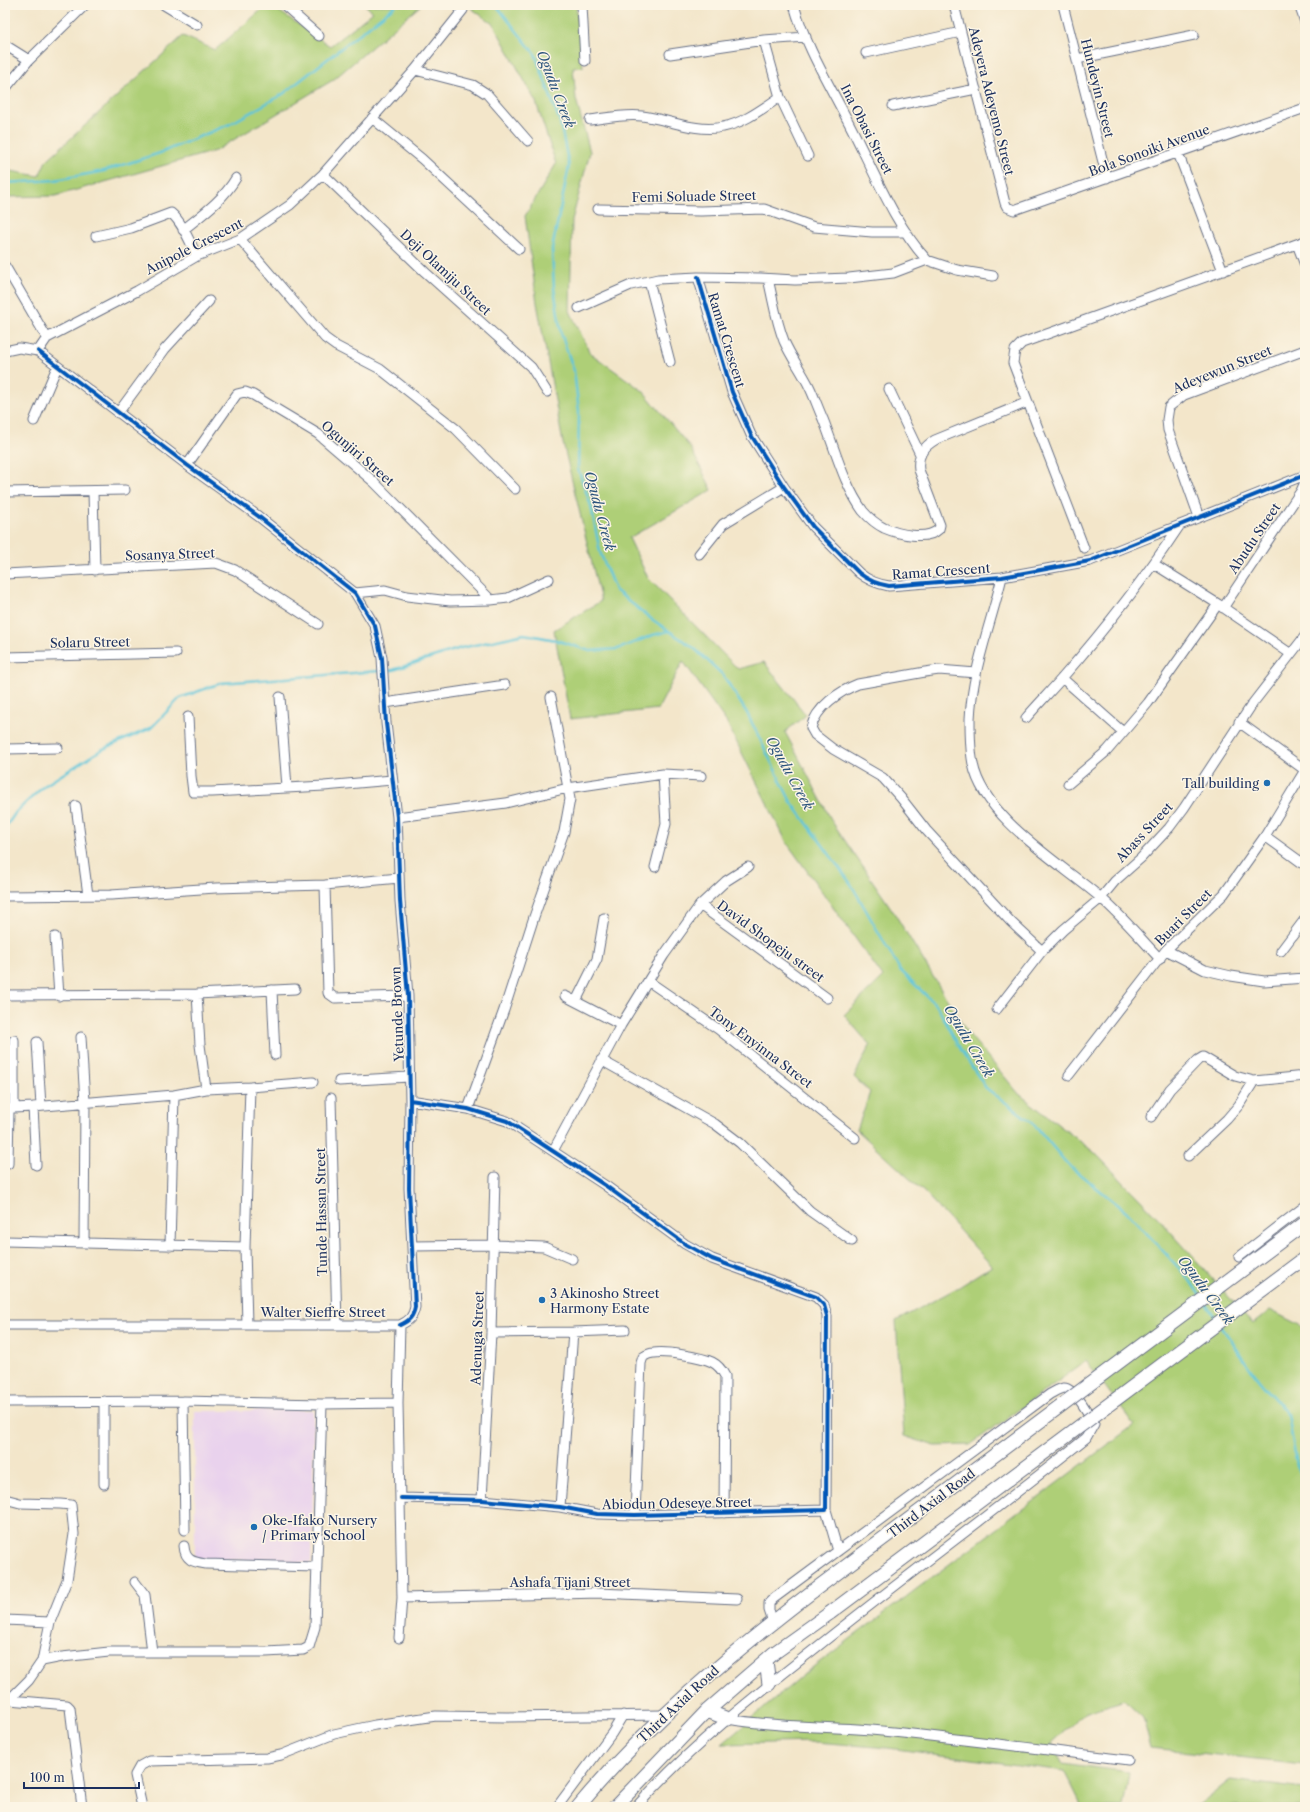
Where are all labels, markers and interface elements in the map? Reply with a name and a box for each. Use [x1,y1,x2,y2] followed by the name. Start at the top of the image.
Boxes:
[966,24,1018,177] street label: Adeyera Adeyemo Street
[1078,37,1118,140] street label: Hundeyin Street
[533,47,579,131] water label: Ogudu Creek
[837,81,897,177] street label: Ina Obasi Street
[1086,121,1212,179] street label: Bola Sonoiki Avenue
[632,187,757,205] street label: Femi Soluade Street
[142,214,246,278] street label: Anipole Crescent
[397,226,495,319] street label: Deji Olamiju Street
[705,291,749,390] street label: Ramat Crescent
[1169,342,1274,397] street label: Adeyewun Street
[318,417,398,489] street label: Ogunjiri Street
[581,469,620,554] water label: Ogudu Creek
[1224,499,1284,577] street label: Abudu Street
[125,544,216,564] street label: Sosanya Street
[891,560,991,582] street label: Ramat Crescent
[50,633,131,651] street label: Solaru Street
[762,733,818,814] water label: Ogudu Creek
[1182,775,1259,791] place label: Tall building
[1262,778,1272,788] marker: Tall building
[1112,798,1176,866] street label: Abass Street
[1151,885,1215,949] street label: Buari Street
[714,897,828,985] street label: David Shopeju street
[387,966,407,1063] street label: Yetunde Brown
[940,1001,998,1081] water label: Ogudu Creek
[706,1003,816,1091] street label: Tony Enyinna Street
[312,1147,330,1276] street label: Tunde Hassan Street
[1174,1252,1238,1329] water label: Ogudu Creek
[550,1285,660,1316] place label: 3 Akinosho Street Harmony Estate
[467,1290,487,1387] street label: Adenuga Street
[537,1295,547,1305] marker: 3 Akinosho Street Harmony Estate
[259,1304,386,1320] street label: Walter Sieffre Street
[884,1465,978,1541] street label: Third Axial Road
[601,1494,753,1512] street label: Abiodun Odeseye Street
[262,1512,378,1543] place label: Oke-Ifako Nursery / Primary School
[249,1522,259,1532] marker: Oke-Ifako Nursery / Primary School
[508,1574,631,1590] street label: Ashafa Tijani Street
[634,1662,722,1746] street label: Third Axial Road
[24,1764,139,1790] scale bar
[30,1770,65,1785] text: 100 m

